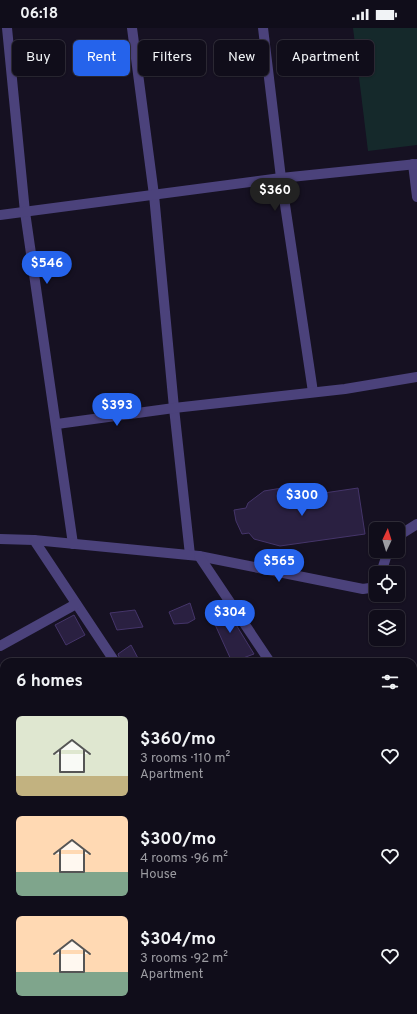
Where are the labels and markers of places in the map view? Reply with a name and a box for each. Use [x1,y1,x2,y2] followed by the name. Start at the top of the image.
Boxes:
[251,178,299,212] pin: $360
[23,251,71,285] pin: $546
[93,393,141,427] pin: $393
[278,483,326,517] pin: $300
[255,549,303,583] pin: $565
[206,600,254,634] pin: $304

